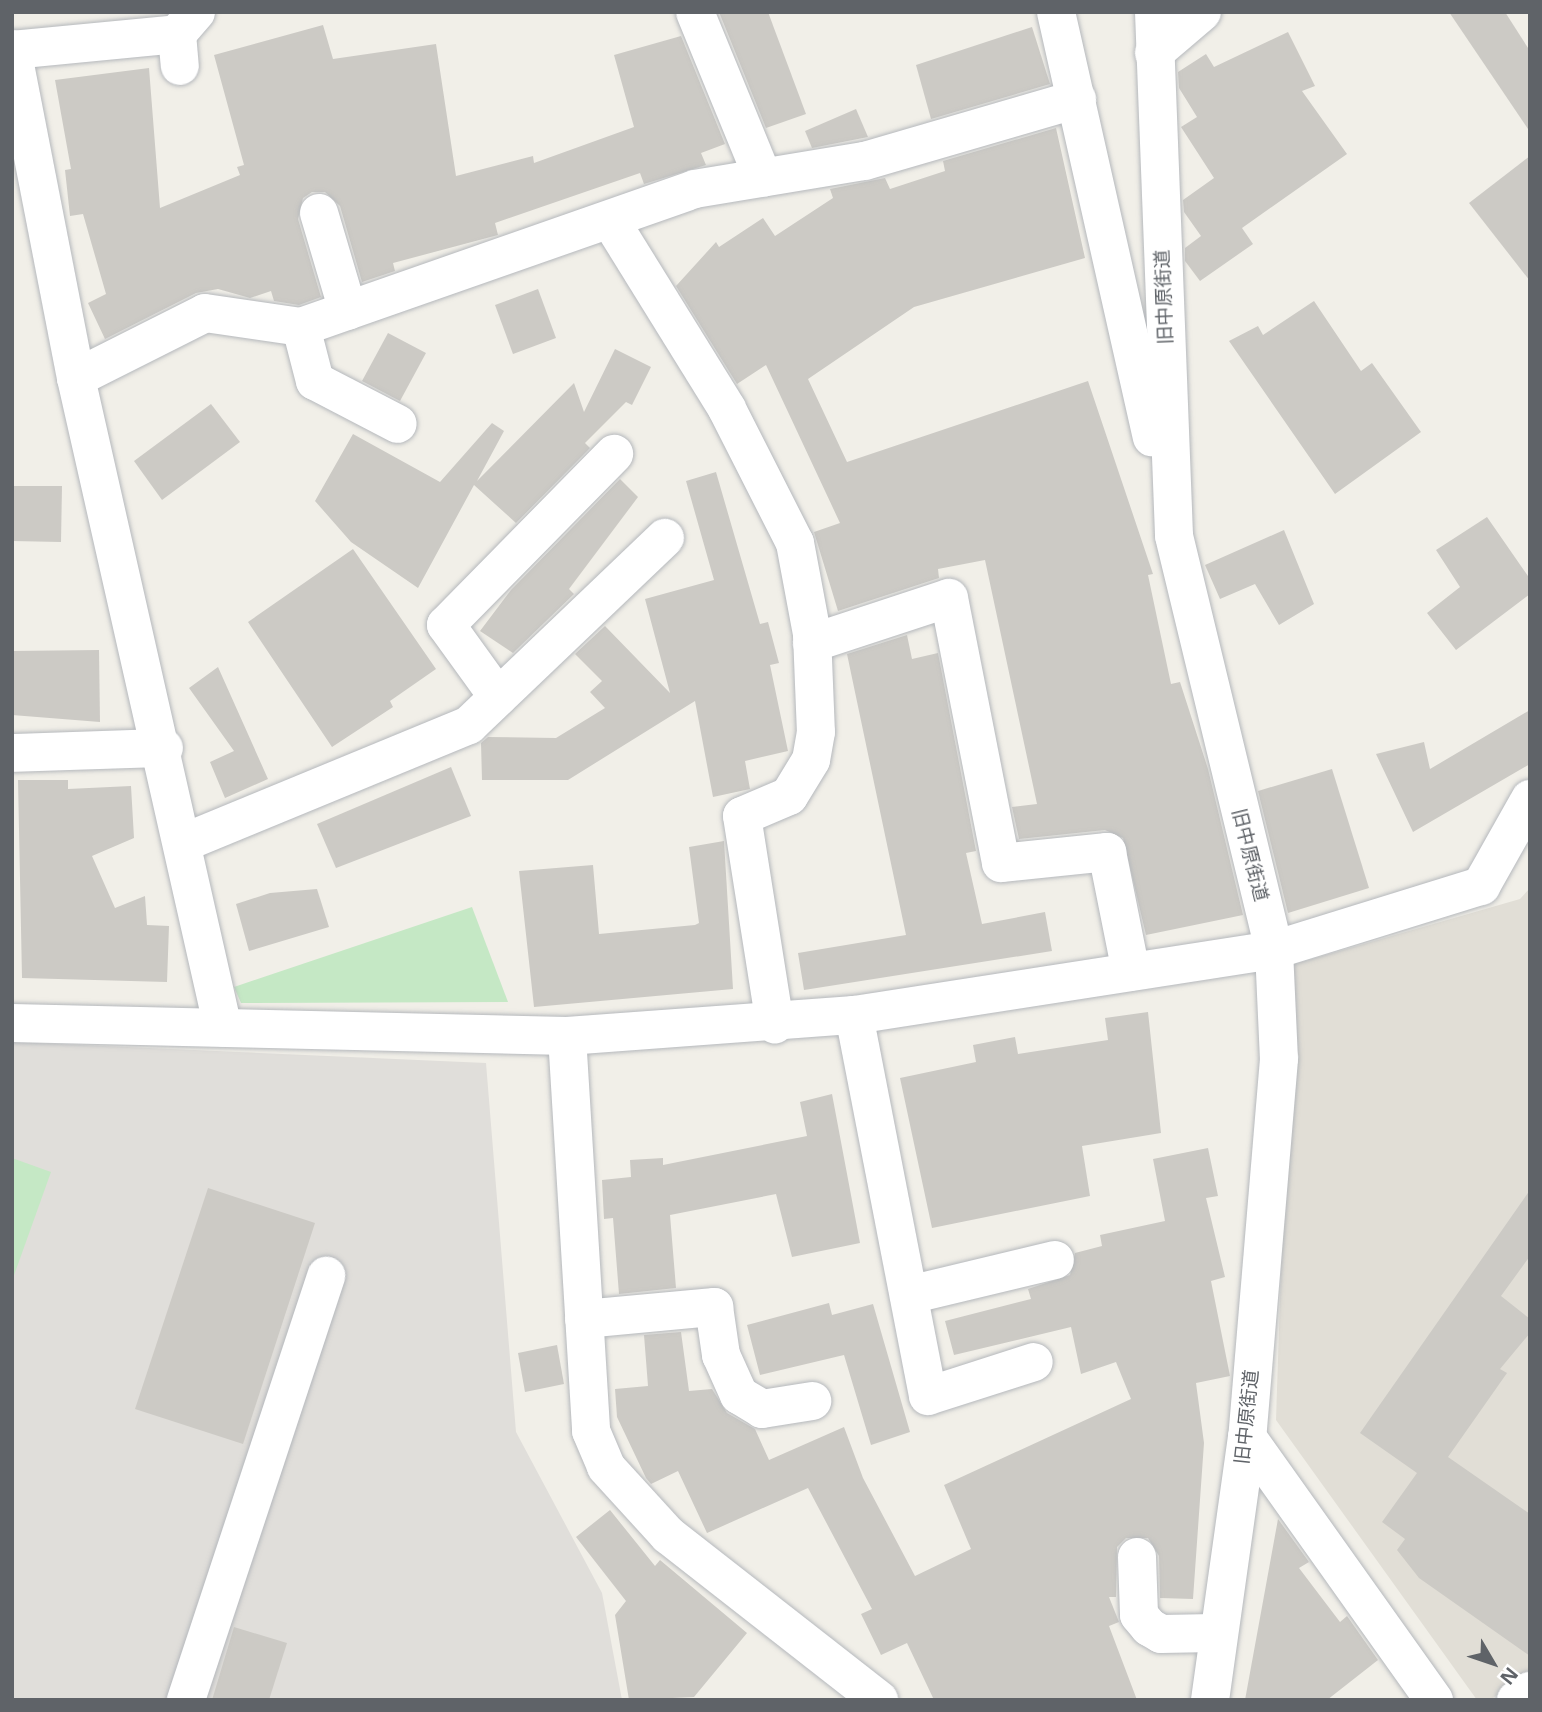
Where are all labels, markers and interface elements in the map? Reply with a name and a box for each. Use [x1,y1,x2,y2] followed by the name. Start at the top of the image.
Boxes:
[1151,249,1177,345] street label: 旧中原街道
[1227,806,1273,904] street label: 旧中原街道
[1231,1369,1263,1465] street label: 旧中原街道
[1458,1628,1528,1698] north arrow
[1494,1662,1524,1690] text: N

